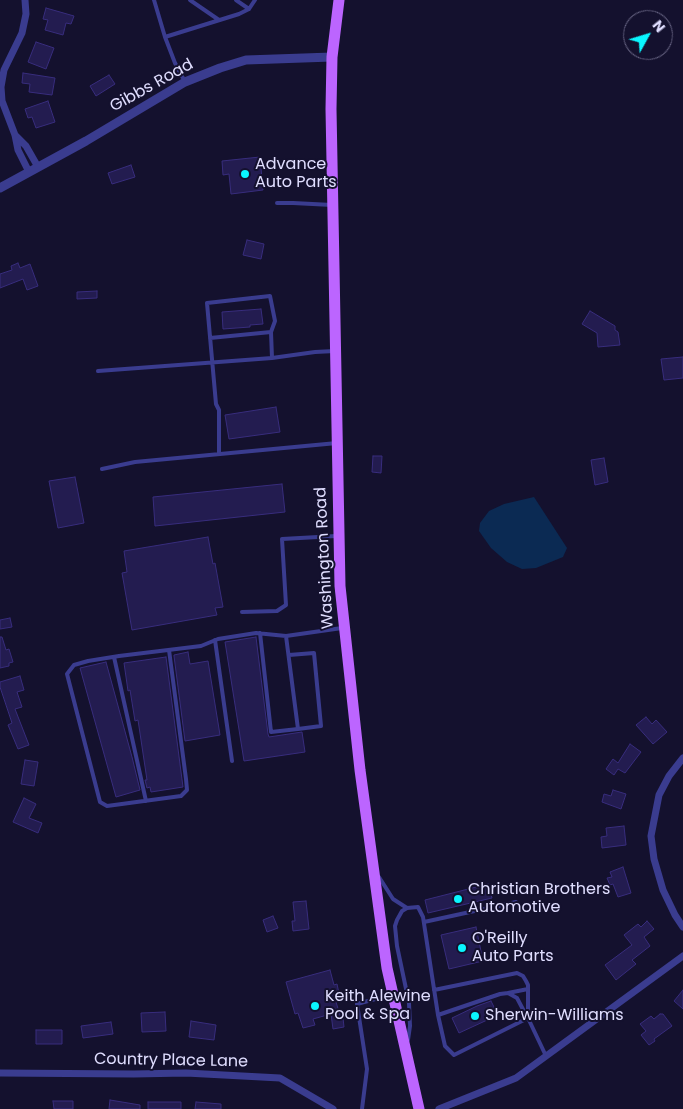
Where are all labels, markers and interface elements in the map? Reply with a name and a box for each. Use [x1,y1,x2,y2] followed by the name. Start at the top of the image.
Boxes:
[623,10,673,60] north arrow
[648,16,670,37] text: N
[107,55,197,117] street label: Gibbs Road
[255,155,337,193] place label: Advance Auto Parts
[239,168,251,180] marker: Advance Auto Parts
[312,486,338,630] street label: Washington Road
[468,880,610,918] place label: Christian Brothers Automotive
[452,893,464,905] marker: Christian Brothers Automotive
[472,929,554,967] place label: O'Reilly Auto Parts
[456,942,468,954] marker: O'Reilly Auto Parts
[325,987,431,1025] place label: Keith Alewine Pool & Spa
[309,1000,321,1012] marker: Keith Alewine Pool & Spa
[485,1006,624,1026] place label: Sherwin-Williams
[469,1010,481,1022] marker: Sherwin-Williams
[94,1050,248,1072] street label: Country Place Lane

